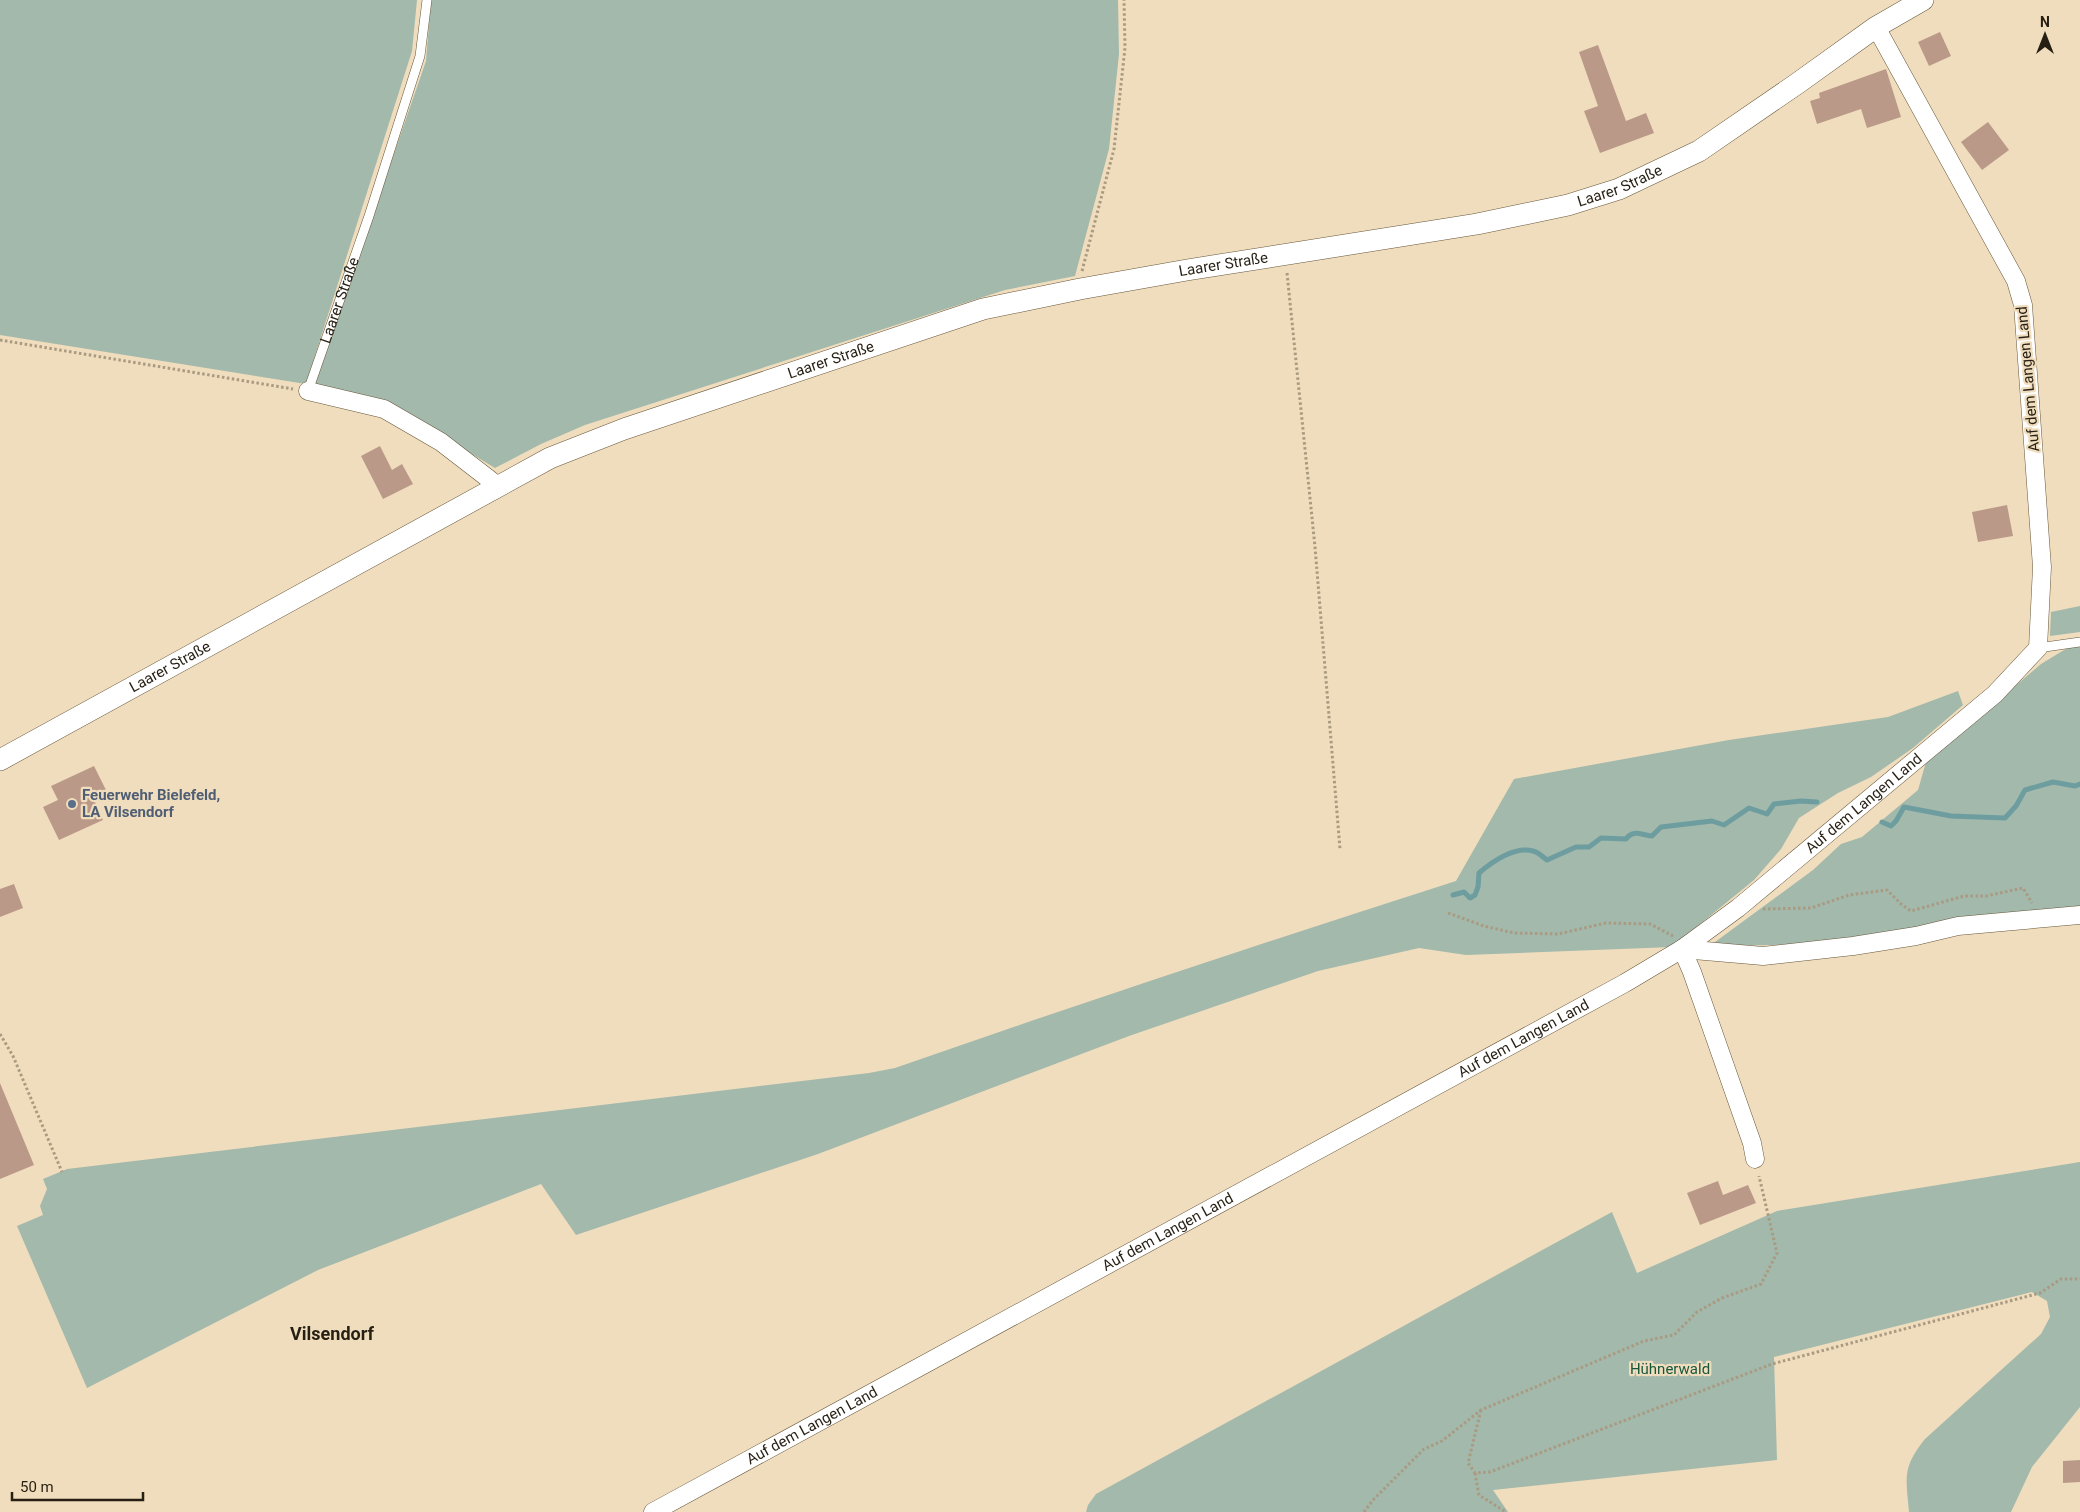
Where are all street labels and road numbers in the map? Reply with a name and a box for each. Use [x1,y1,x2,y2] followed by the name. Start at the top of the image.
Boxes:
[1575,161,1665,211] street label: Laarer Straße
[1177,248,1269,280] street label: Laarer Straße
[316,255,363,346] street label: Laarer Straße
[2013,305,2043,453] street label: Auf dem Langen Land
[785,337,876,383] street label: Laarer Straße
[126,637,214,696] street label: Laarer Straße
[1802,750,1926,857] street label: Auf dem Langen Land
[1455,995,1592,1081] street label: Auf dem Langen Land
[1099,1189,1236,1275] street label: Auf dem Langen Land
[743,1383,881,1468] street label: Auf dem Langen Land

